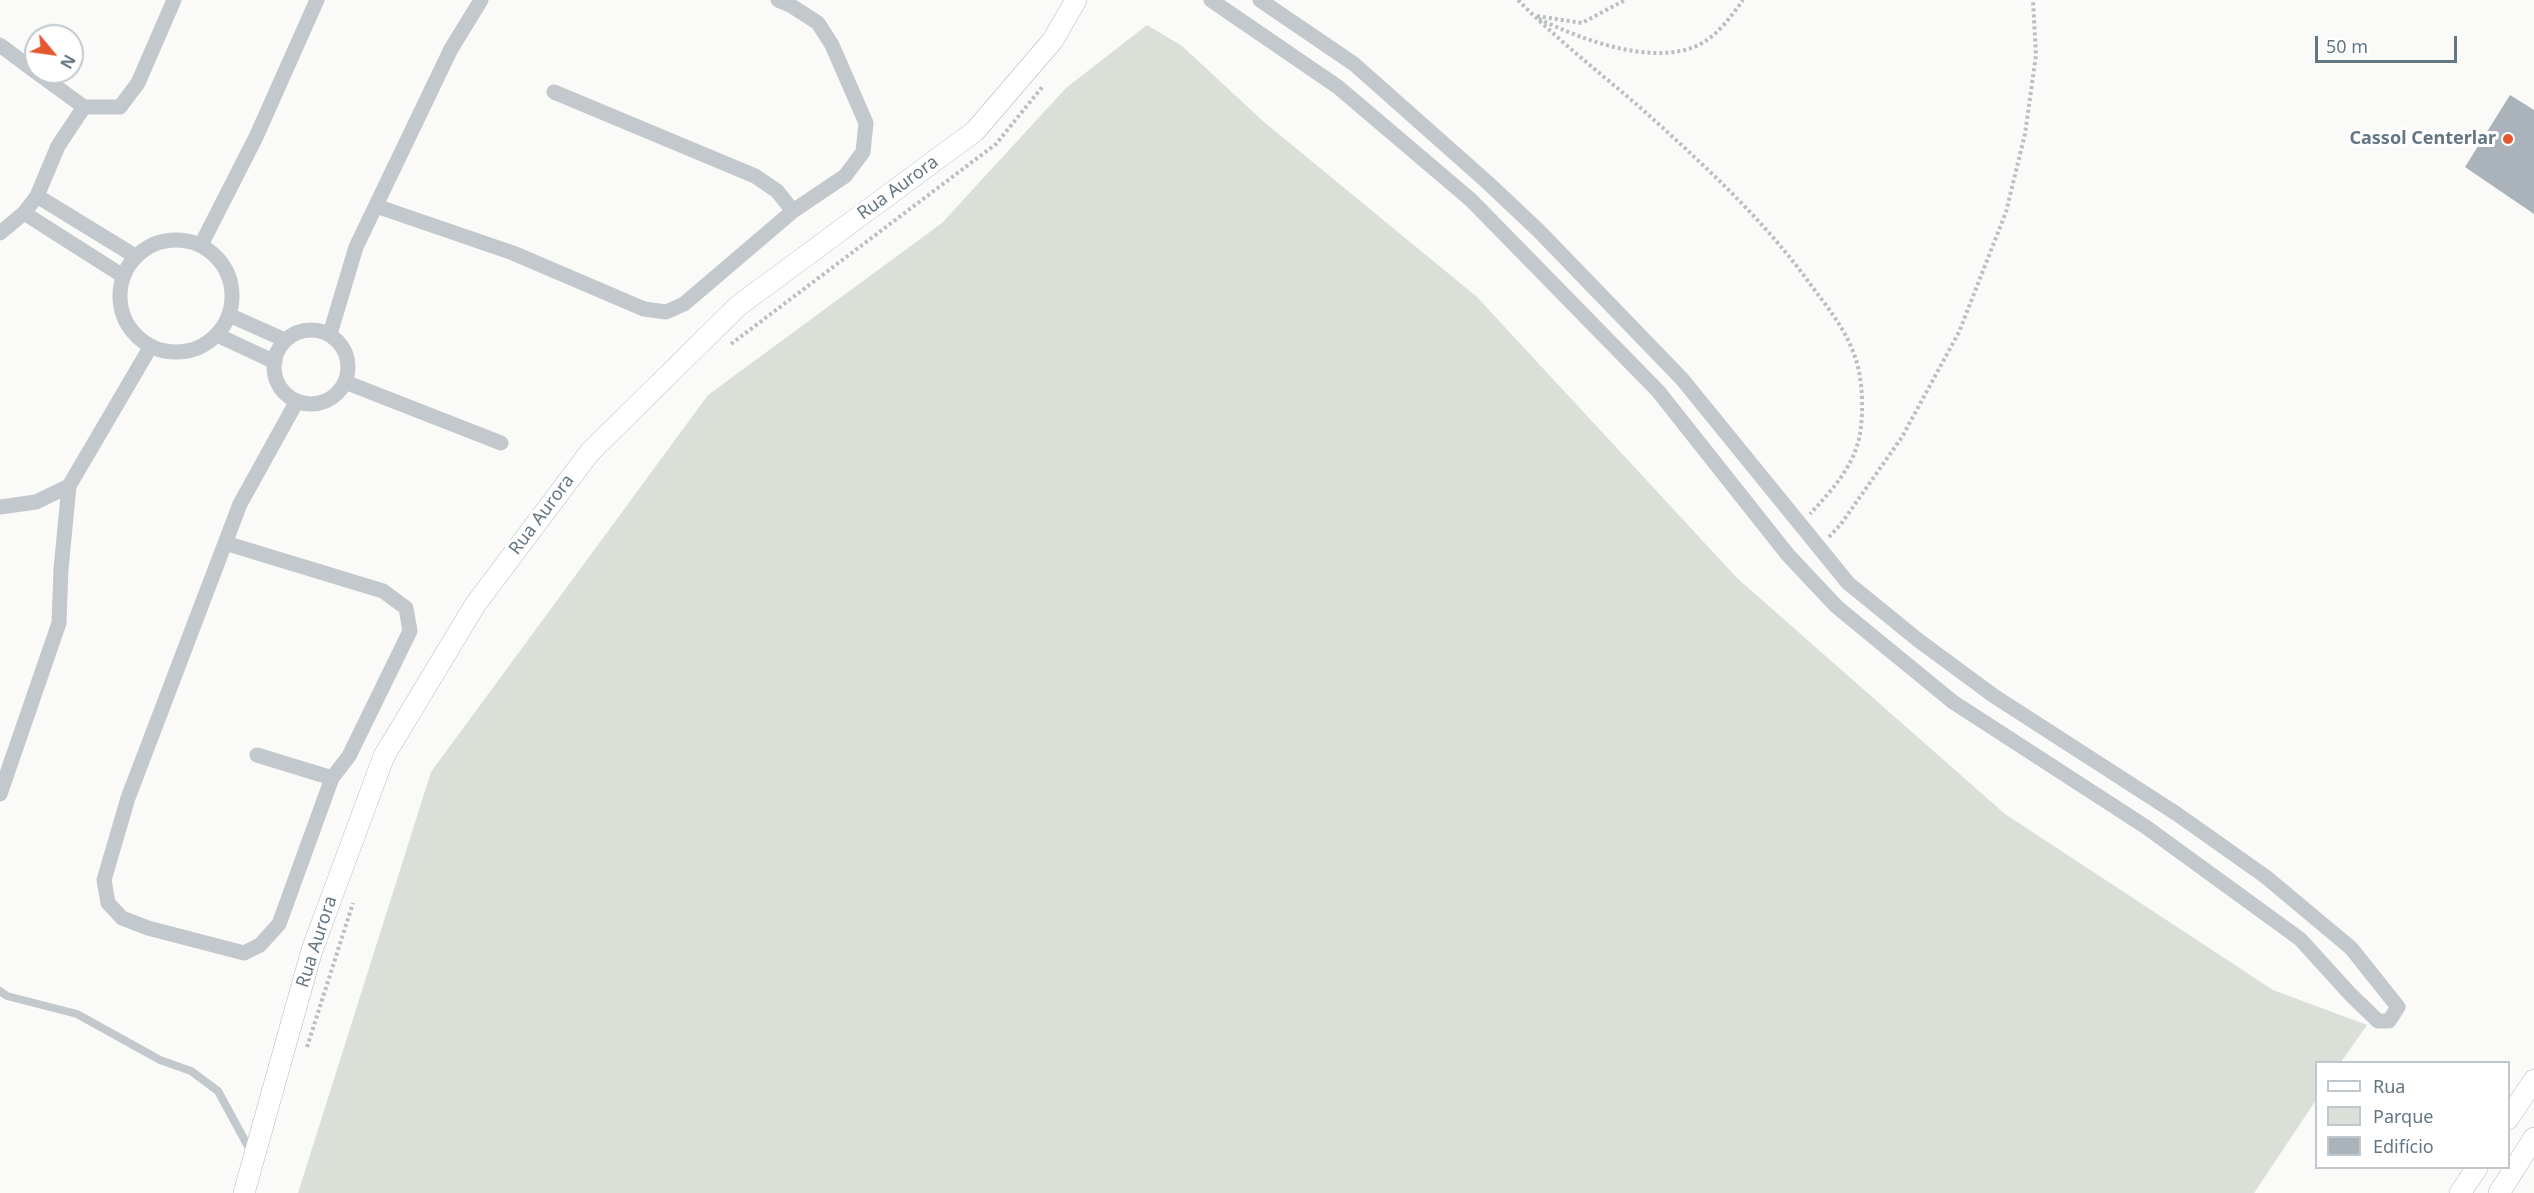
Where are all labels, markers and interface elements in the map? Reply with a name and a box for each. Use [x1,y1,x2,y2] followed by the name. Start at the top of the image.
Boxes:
[24,24,84,84] north arrow
[2318,24,2460,62] scale bar
[2326,34,2368,58] text: 50 m
[55,51,81,73] text: N
[2349,128,2496,150] place label: Cassol Centerlar
[2501,132,2515,146] marker: Cassol Centerlar
[853,151,943,225] street label: Rua Aurora
[505,471,579,559] street label: Rua Aurora
[292,894,342,990] street label: Rua Aurora
[2315,1061,2510,1169] legend
[2373,1074,2405,1098] text: Rua
[2373,1104,2433,1128] text: Parque
[2373,1134,2434,1158] text: Edifício

